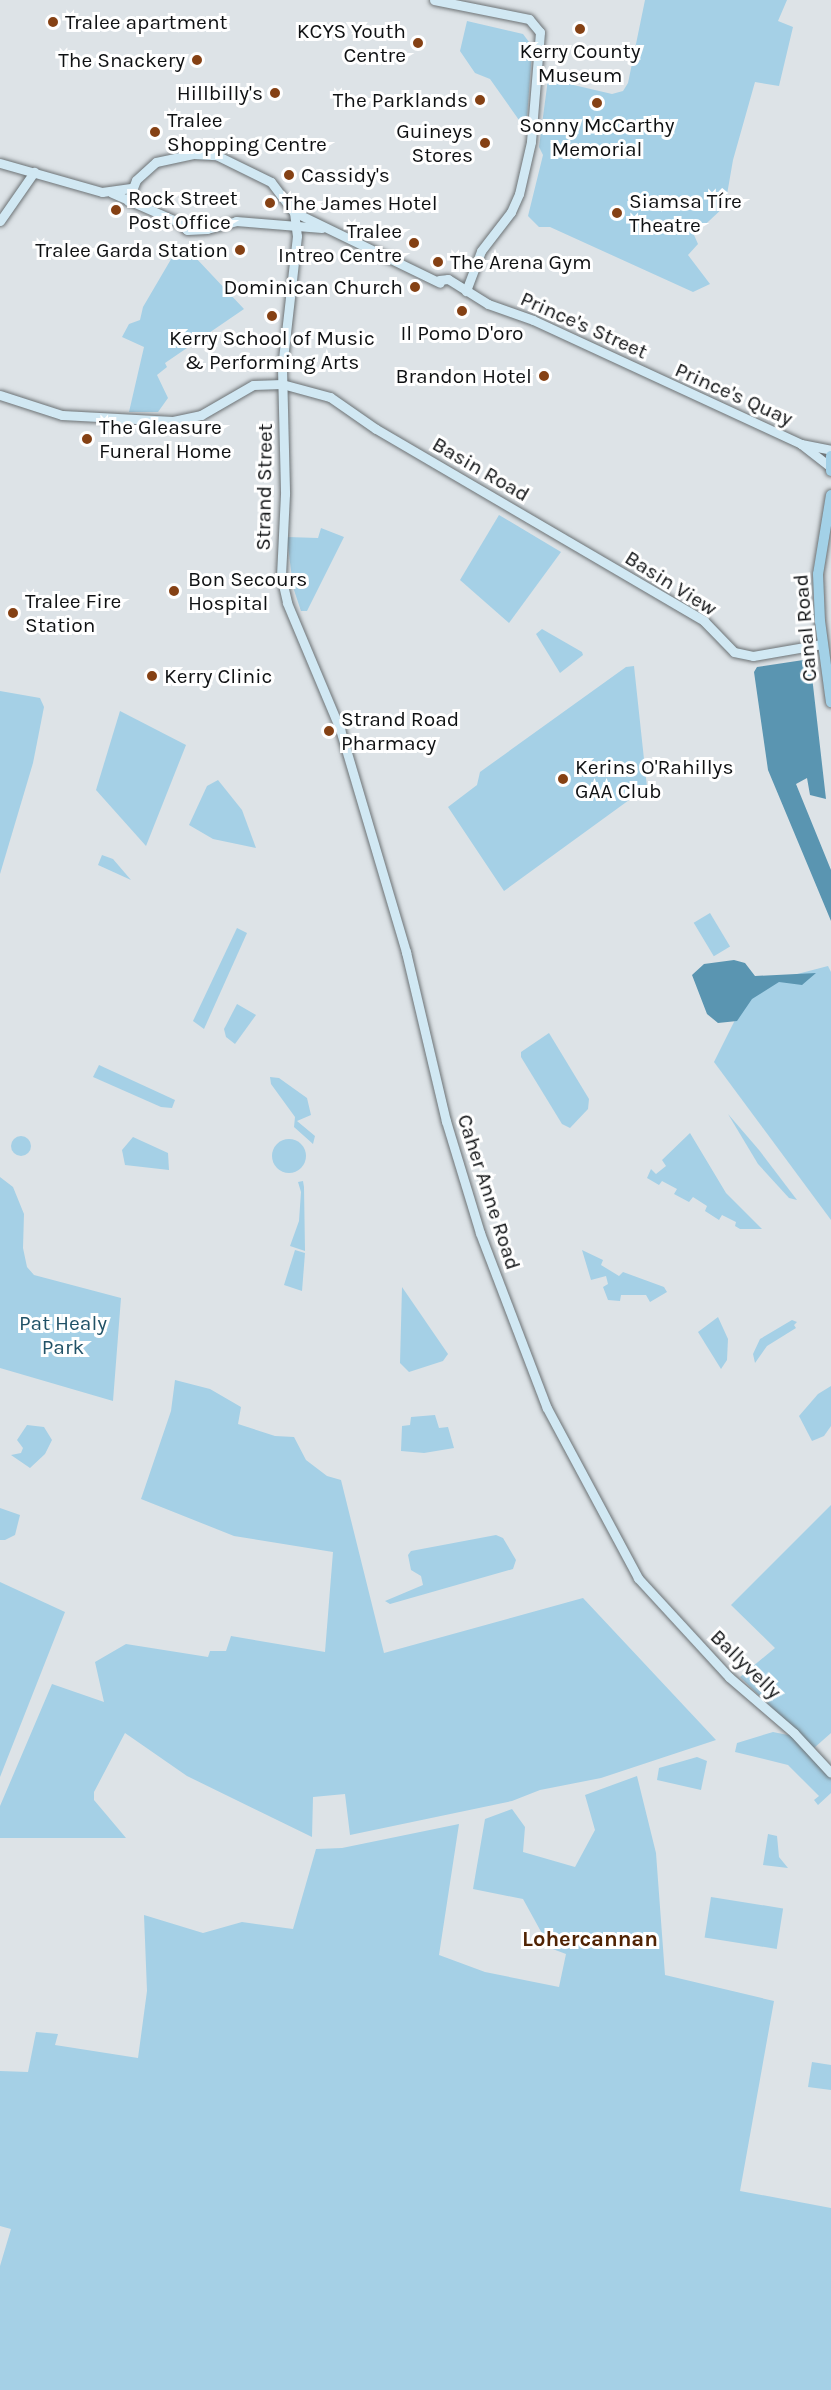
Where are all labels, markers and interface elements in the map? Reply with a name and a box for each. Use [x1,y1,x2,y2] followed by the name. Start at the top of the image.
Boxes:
[65,9,227,35] place label: Tralee apartment
[46,15,60,29] marker: Tralee apartment
[297,18,406,68] place label: KCYS Youth Centre
[573,22,587,36] marker: Kerry County Museum
[411,36,425,50] marker: KCYS Youth Centre
[520,38,640,88] place label: Kerry County Museum
[58,47,185,73] place label: The Snackery
[190,53,204,67] marker: The Snackery
[177,80,263,106] place label: Hillbilly's
[268,86,282,100] marker: Hillbilly's
[333,87,468,113] place label: The Parklands
[473,93,487,107] marker: The Parklands
[590,96,604,110] marker: Sonny McCarthy Memorial
[167,107,327,157] place label: Tralee Shopping Centre
[519,112,675,162] place label: Sonny McCarthy Memorial
[396,118,473,168] place label: Guineys Stores
[148,125,162,139] marker: Tralee Shopping Centre
[478,136,492,150] marker: Guineys Stores
[301,162,390,188] place label: Cassidy's
[282,168,296,182] marker: Cassidy's
[128,185,238,235] place label: Rock Street Post Office
[629,188,742,238] place label: Siamsa Tíre Theatre
[282,190,438,216] place label: The James Hotel
[263,196,277,210] marker: The James Hotel
[109,203,123,217] marker: Rock Street Post Office
[610,206,624,220] marker: Siamsa Tíre Theatre
[278,218,402,268] place label: Tralee Intreo Centre
[407,236,421,250] marker: Tralee Intreo Centre
[35,237,228,263] place label: Tralee Garda Station
[233,243,247,257] marker: Tralee Garda Station
[450,249,592,275] place label: The Arena Gym
[431,255,445,269] marker: The Arena Gym
[223,274,403,300] place label: Dominican Church
[408,280,422,294] marker: Dominican Church
[517,286,651,364] street label: Prince's Street
[455,304,469,318] marker: Il Pomo D'oro
[265,309,279,323] marker: Kerry School of Music & Performing Arts
[400,320,524,346] place label: Il Pomo D'oro
[169,325,375,375] place label: Kerry School of Music & Performing Arts
[671,357,797,431] street label: Prince's Quay
[395,363,532,389] place label: Brandon Hotel
[537,369,551,383] marker: Brandon Hotel
[99,414,232,464] place label: The Gleasure Funeral Home
[250,423,278,551] street label: Strand Street
[428,431,534,507] street label: Basin Road
[80,432,94,446] marker: The Gleasure Funeral Home
[620,545,722,621] street label: Basin View
[188,566,307,616] place label: Bon Secours Hospital
[788,573,822,683] street label: Canal Road
[165,582,183,600] marker: Bon Secours Hospital
[25,588,121,638] place label: Tralee Fire Station
[6,606,20,620] marker: Tralee Fire Station
[164,663,272,689] place label: Kerry Clinic
[145,669,159,683] marker: Kerry Clinic
[341,706,459,756] place label: Strand Road Pharmacy
[322,724,336,738] marker: Strand Road Pharmacy
[575,754,733,804] place label: Kerins O'Rahillys GAA Club
[556,772,570,786] marker: Kerins O'Rahillys GAA Club
[452,1111,526,1273] street label: Caher Anne Road
[19,1310,107,1360] park label: Pat Healy Park
[705,1624,787,1704] street label: Ballyvelly
[522,1927,658,1953] district label: Lohercannan

